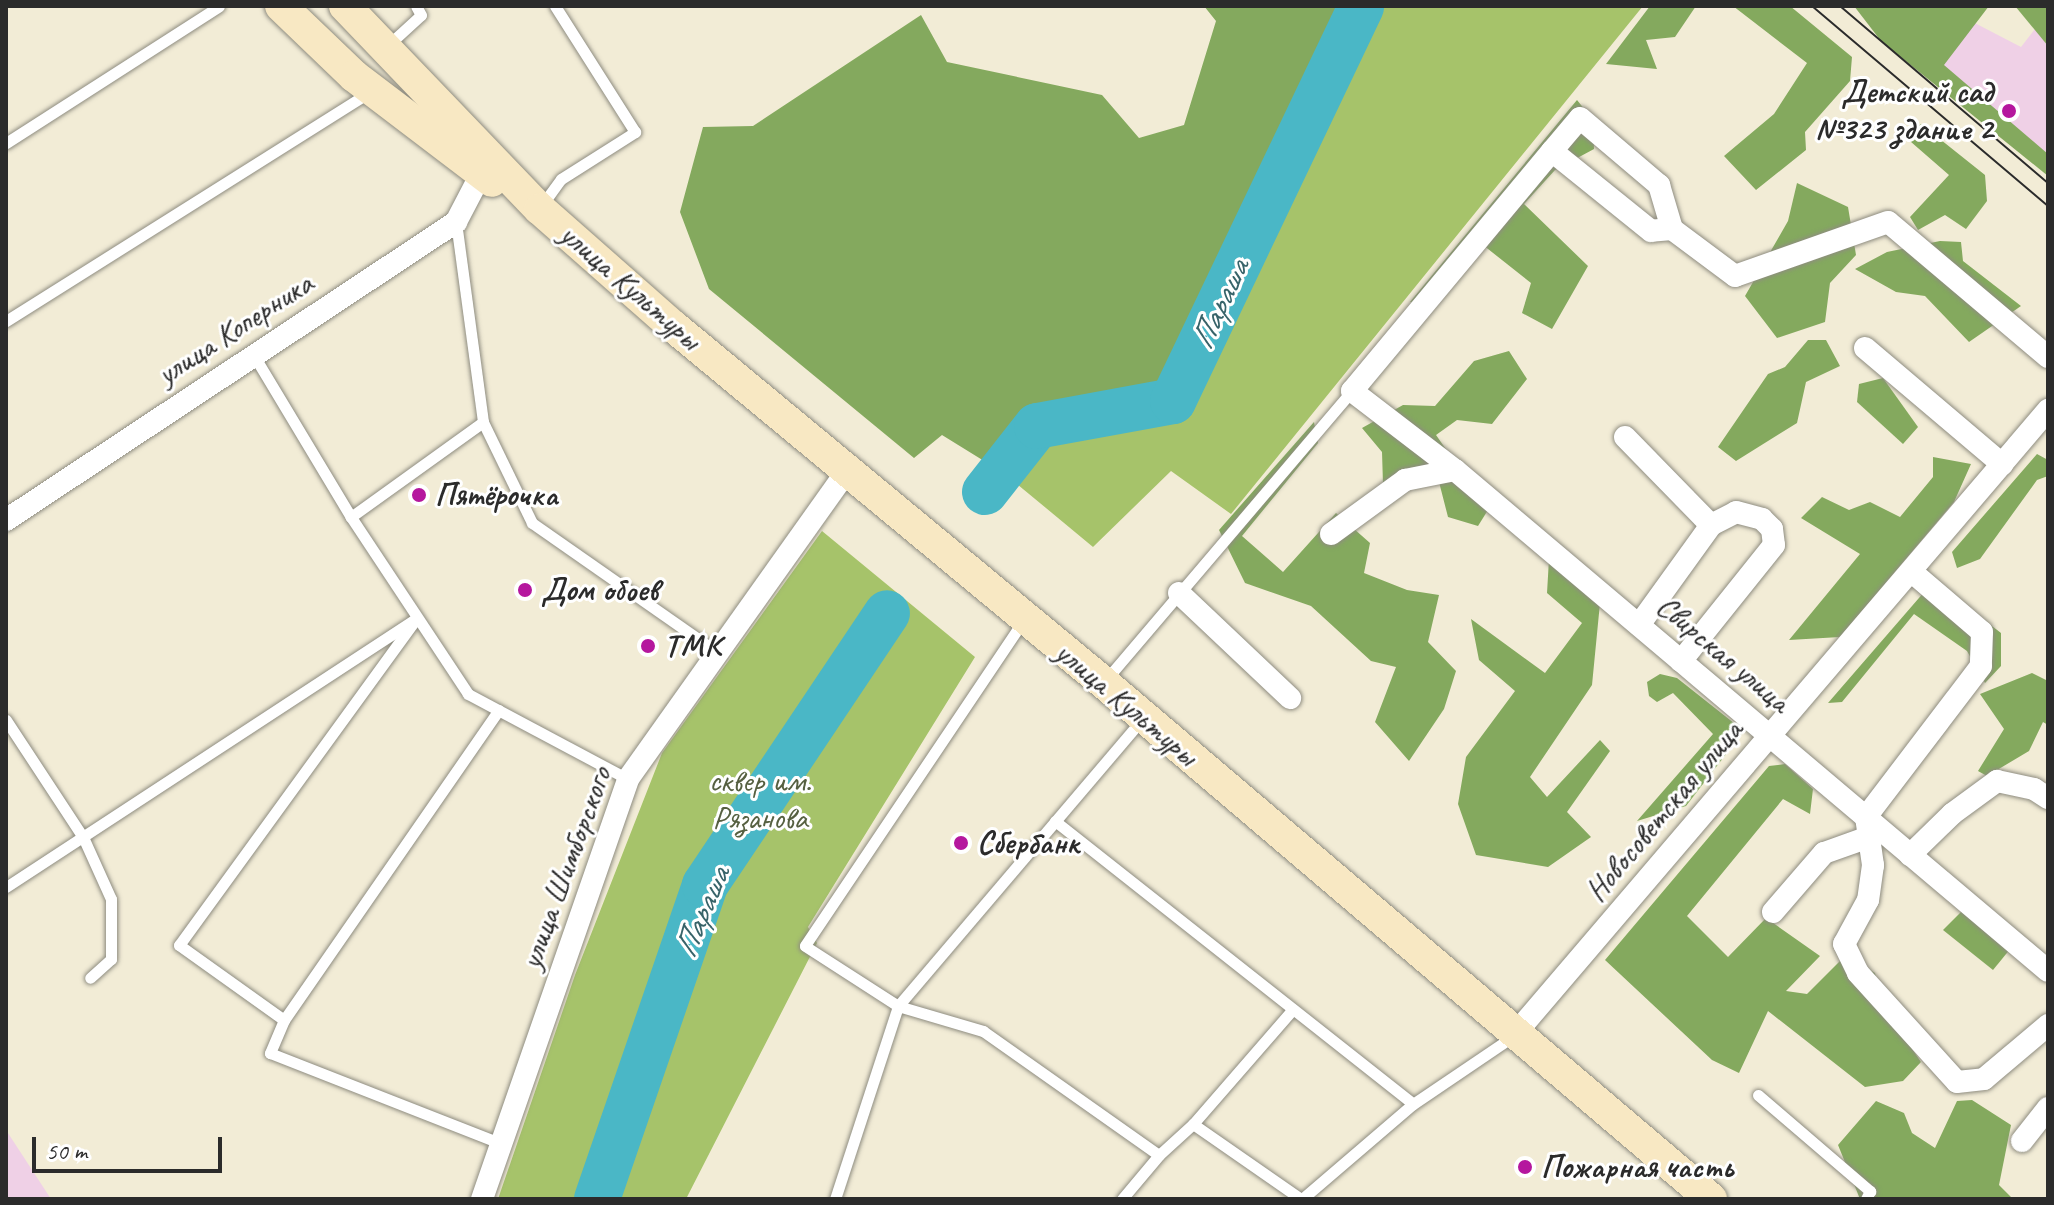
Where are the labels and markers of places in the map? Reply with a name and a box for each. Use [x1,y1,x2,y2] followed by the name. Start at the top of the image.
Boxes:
[1815,74,1993,149] place label: Детский сад №323 здание 2
[2000,102,2018,120] marker: Детский сад №323 здание 2
[435,476,558,514] place label: Пятёрочка
[410,486,428,504] marker: Пятёрочка
[541,571,660,609] place label: Дом обоев
[516,581,534,599] marker: Дом обоев
[664,627,721,665] place label: ТМК
[639,637,657,655] marker: ТМК
[977,824,1079,862] place label: Сбербанк
[952,834,970,852] marker: Сбербанк
[1541,1148,1733,1186] place label: Пожарная часть
[1516,1158,1534,1176] marker: Пожарная часть

